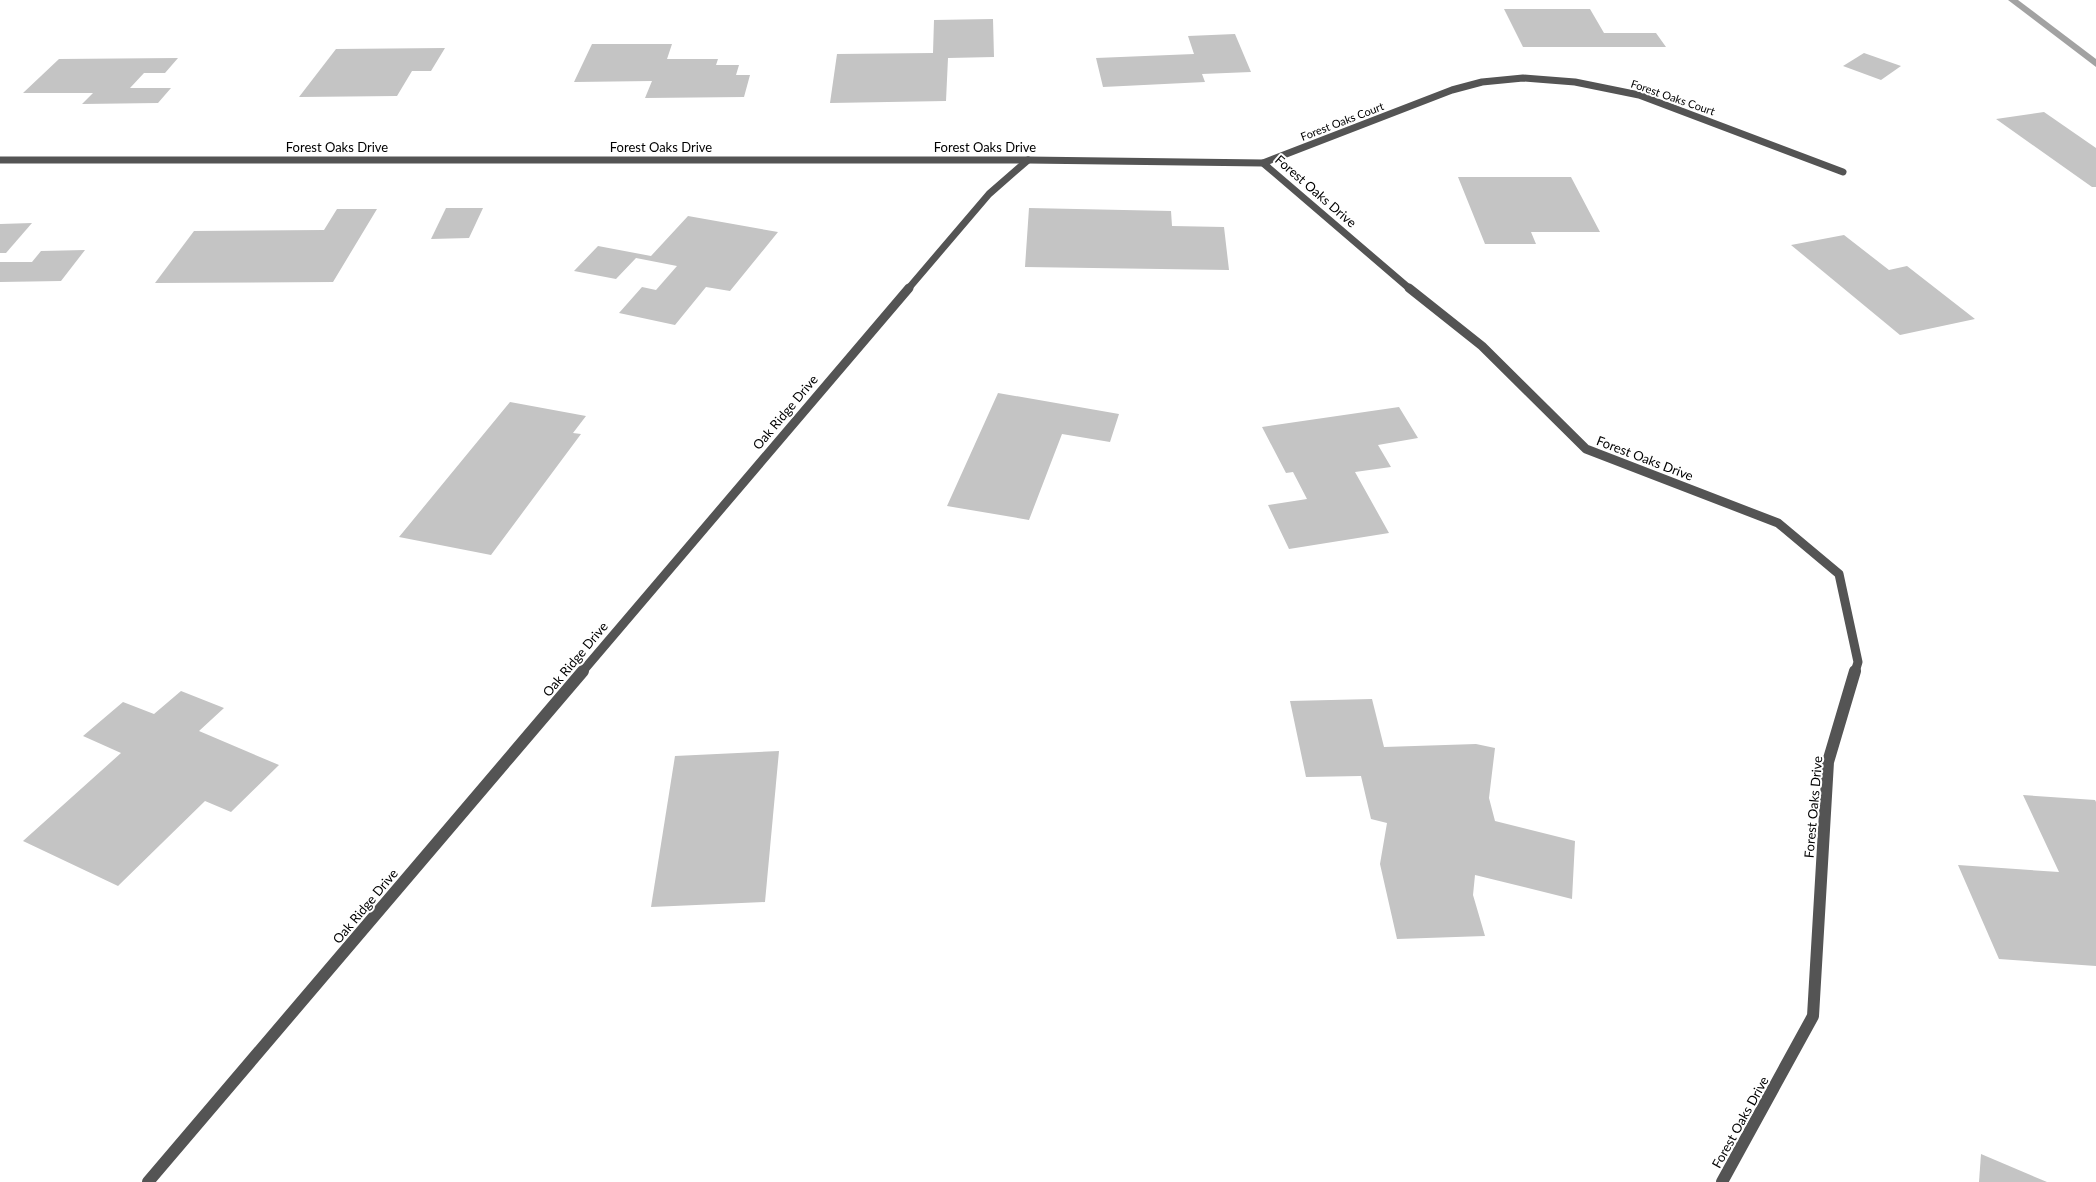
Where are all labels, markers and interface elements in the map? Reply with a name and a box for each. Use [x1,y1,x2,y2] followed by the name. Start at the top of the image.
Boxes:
[1629,77,1717,117] street label: Forest Oaks Court
[1299,99,1385,143] street label: Forest Oaks Court
[286,139,388,155] street label: Forest Oaks Drive
[610,139,712,155] street label: Forest Oaks Drive
[934,139,1036,155] street label: Forest Oaks Drive
[1272,151,1360,231] street label: Forest Oaks Drive
[749,371,821,453] street label: Oak Ridge Drive
[1594,432,1696,484] street label: Forest Oaks Drive
[539,618,611,700] street label: Oak Ridge Drive
[1801,755,1825,859] street label: Forest Oaks Drive
[329,865,401,947] street label: Oak Ridge Drive
[1708,1073,1772,1171] street label: Forest Oaks Drive

